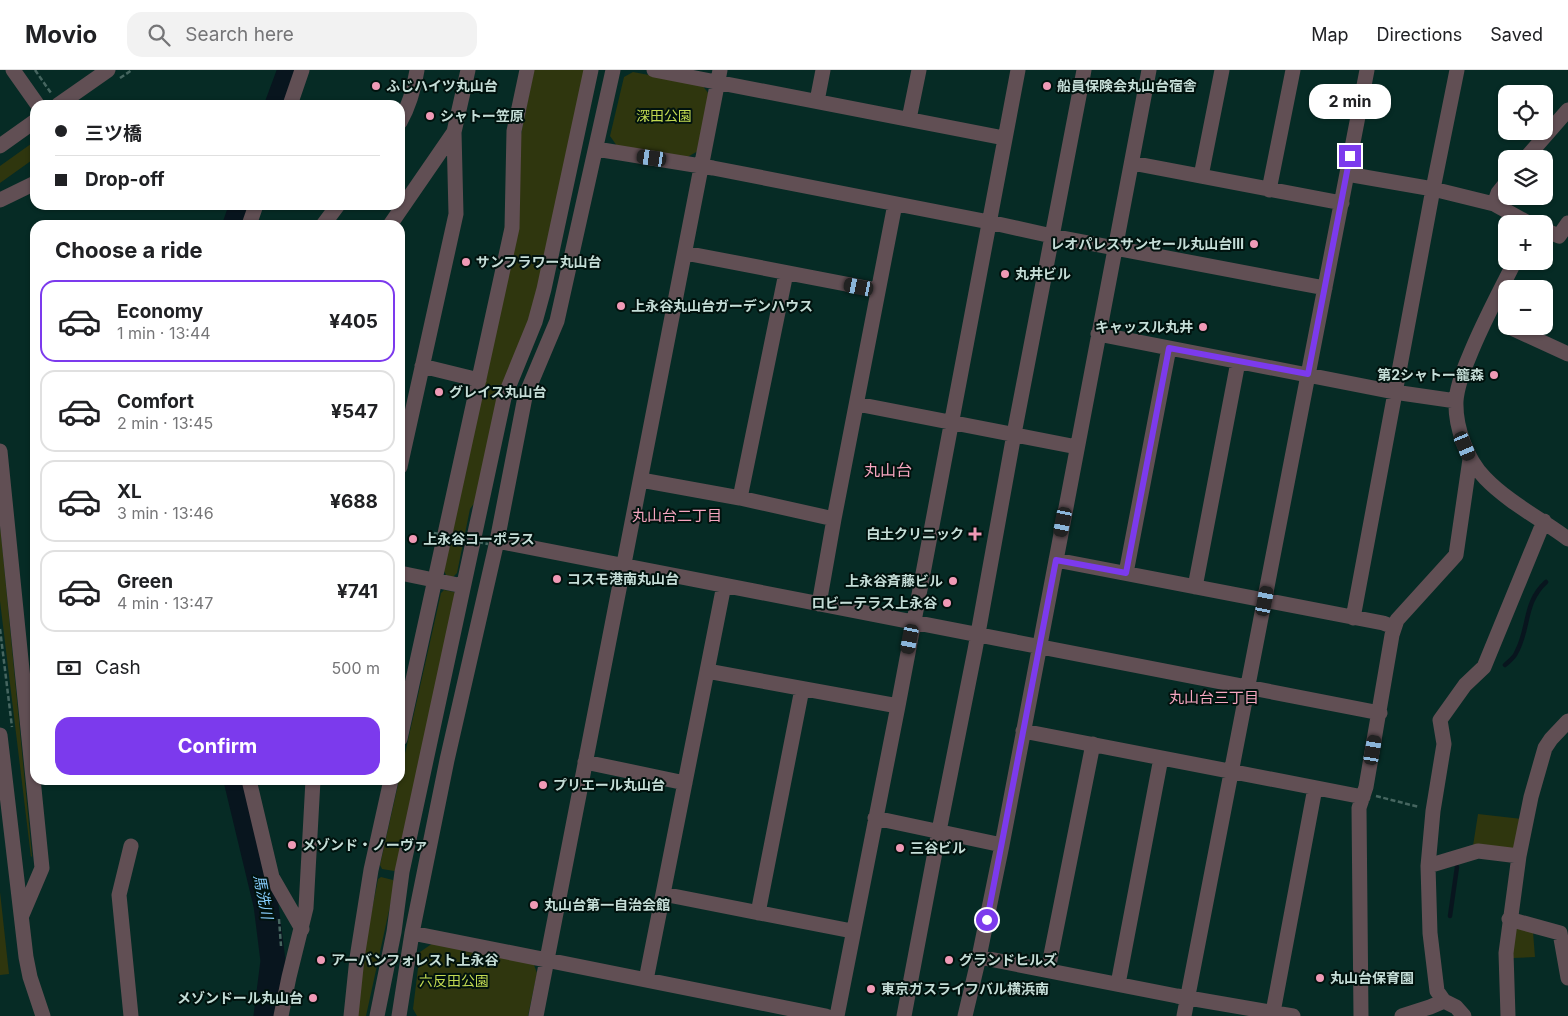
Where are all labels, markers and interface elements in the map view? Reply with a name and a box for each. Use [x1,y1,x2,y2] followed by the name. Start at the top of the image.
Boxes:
[127,12,477,57] search box
[25,20,97,49] text: Movio
[145,21,173,49] icon: search
[185,23,294,46] text: Search here
[1311,24,1349,45] text: Map
[1377,24,1462,45] text: Directions
[1490,24,1543,45] text: Saved
[386,77,498,94] place label: ふじハイツ丸山台
[1057,77,1197,94] place label: 船員保険会丸山台宿舎
[370,80,382,92] marker: ふじハイツ丸山台
[1041,80,1053,92] marker: 船員保険会丸山台宿舎
[1309,83,1391,118] callout: 2 min
[1498,85,1553,335] map controls
[1498,85,1553,140] button: locate
[1329,91,1371,111] text: 2 min
[440,107,524,124] place label: シャトー笠原
[636,107,692,124] park label: 深田公園
[424,110,436,122] marker: シャトー笠原
[85,122,142,145] text: 三ツ橋
[1339,145,1361,167] route end
[636,148,667,168] car
[1498,150,1553,205] button: layers
[85,168,165,191] text: Drop-off
[1498,215,1553,270] button: +
[1050,235,1244,252] place label: レオパレスサンセール丸山台Ⅲ
[55,237,203,263] text: Choose a ride
[1248,238,1260,250] marker: レオパレスサンセール丸山台Ⅲ
[476,253,602,270] place label: サンフラワー丸山台
[460,256,472,268] marker: サンフラワー丸山台
[1015,265,1071,282] place label: 丸井ビル
[999,268,1011,280] marker: 丸井ビル
[842,277,875,297] car
[1498,280,1553,335] button: −
[631,297,813,314] place label: 上永谷丸山台ガーデンハウス
[57,299,102,344] icon: car
[117,300,203,323] text: Economy
[615,300,627,312] marker: 上永谷丸山台ガーデンハウス
[329,310,378,333] text: ¥405
[1095,318,1193,335] place label: キャッスル丸井
[1197,321,1209,333] marker: キャッスル丸井
[117,323,211,343] text: 1 min · 13:44
[1377,366,1484,383] place label: 第2シャトー籠森
[1488,369,1500,381] marker: 第2シャトー籠森
[449,383,547,400] place label: グレイス丸山台
[433,386,445,398] marker: グレイス丸山台
[57,389,102,434] icon: car
[117,390,194,413] text: Comfort
[331,400,378,423] text: ¥547
[117,413,213,433] text: 2 min · 13:45
[1452,429,1477,463] car
[864,460,912,480] district label: 丸山台
[57,479,102,524] icon: car
[117,480,142,503] text: XL
[330,490,378,513] text: ¥688
[117,503,214,523] text: 3 min · 13:46
[632,506,722,525] district label: 丸山台二丁目
[1052,506,1073,538] car
[866,525,964,542] place label: 白土クリニック
[968,527,982,541] marker: 白土クリニック
[423,530,535,547] place label: 上永谷コーポラス
[407,533,419,545] marker: 上永谷コーポラス
[57,569,102,614] icon: car
[117,570,173,593] text: Green
[567,570,679,587] place label: コスモ港南丸山台
[845,572,943,589] place label: 上永谷斉藤ビル
[551,573,563,585] marker: コスモ港南丸山台
[947,575,959,587] marker: 上永谷斉藤ビル
[337,580,378,603] text: ¥741
[1254,585,1275,617] car
[117,593,213,613] text: 4 min · 13:47
[811,594,938,611] place label: ロビーテラス上永谷
[941,597,953,609] marker: ロビーテラス上永谷
[899,623,920,655] car
[55,654,83,682] icon: cash
[95,656,141,679] text: Cash
[332,658,380,678] text: 500 m
[1169,688,1259,707] district label: 丸山台三丁目
[55,717,380,775] button: Confirm
[1363,734,1382,766] car
[553,776,665,793] place label: プリエール丸山台
[537,779,549,791] marker: プリエール丸山台
[302,836,428,853] place label: メゾンド・ノーヴァ
[286,839,298,851] marker: メゾンド・ノーヴァ
[910,839,966,856] place label: 三谷ビル
[894,842,906,854] marker: 三谷ビル
[250,873,277,923] water label: 馬洗川
[544,896,670,913] place label: 丸山台第一自治会館
[528,899,540,911] marker: 丸山台第一自治会館
[976,909,998,931] route start
[331,951,499,968] place label: アーバンフォレスト上永谷
[959,951,1057,968] place label: グランドヒルズ
[315,954,327,966] marker: アーバンフォレスト上永谷
[943,954,955,966] marker: グランドヒルズ
[1330,969,1414,986] place label: 丸山台保育園
[419,972,489,989] park label: 六反田公園
[1314,972,1326,984] marker: 丸山台保育園
[881,980,1049,997] place label: 東京ガスライフバル横浜南
[865,983,877,995] marker: 東京ガスライフバル横浜南
[177,989,303,1006] place label: メゾンドール丸山台
[307,992,319,1004] marker: メゾンドール丸山台

